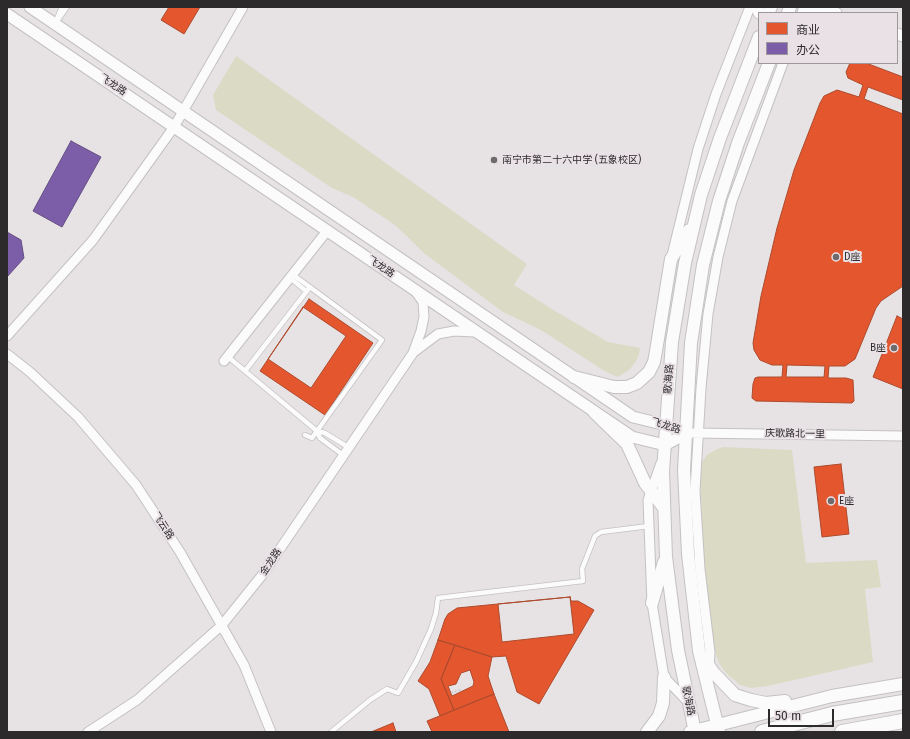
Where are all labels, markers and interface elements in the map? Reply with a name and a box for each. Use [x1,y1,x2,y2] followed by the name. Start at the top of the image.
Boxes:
[758,12,898,64] legend
[796,23,820,37] text: 商业
[796,43,820,57] text: 办公
[97,72,129,98] street label: 飞龙路
[502,154,641,166] place label: 南宁市第二十六中学 (五象校区)
[489,155,499,165] marker: 南宁市第二十六中学 (五象校区)
[844,251,860,263] place label: D座
[831,252,841,262] marker: D座
[365,254,397,280] street label: 飞龙路
[870,342,886,354] place label: B座
[889,343,899,353] marker: B座
[662,364,676,394] street label: 歌海路
[650,416,682,436] street label: 飞龙路
[765,427,825,441] street label: 庆歌路北一里
[839,495,854,507] place label: E座
[826,496,836,506] marker: E座
[150,510,176,542] street label: 飞云路
[258,546,284,578] street label: 金龙路
[679,685,697,717] street label: 歌海路
[770,701,836,727] scale bar
[775,709,801,723] text: 50 m

